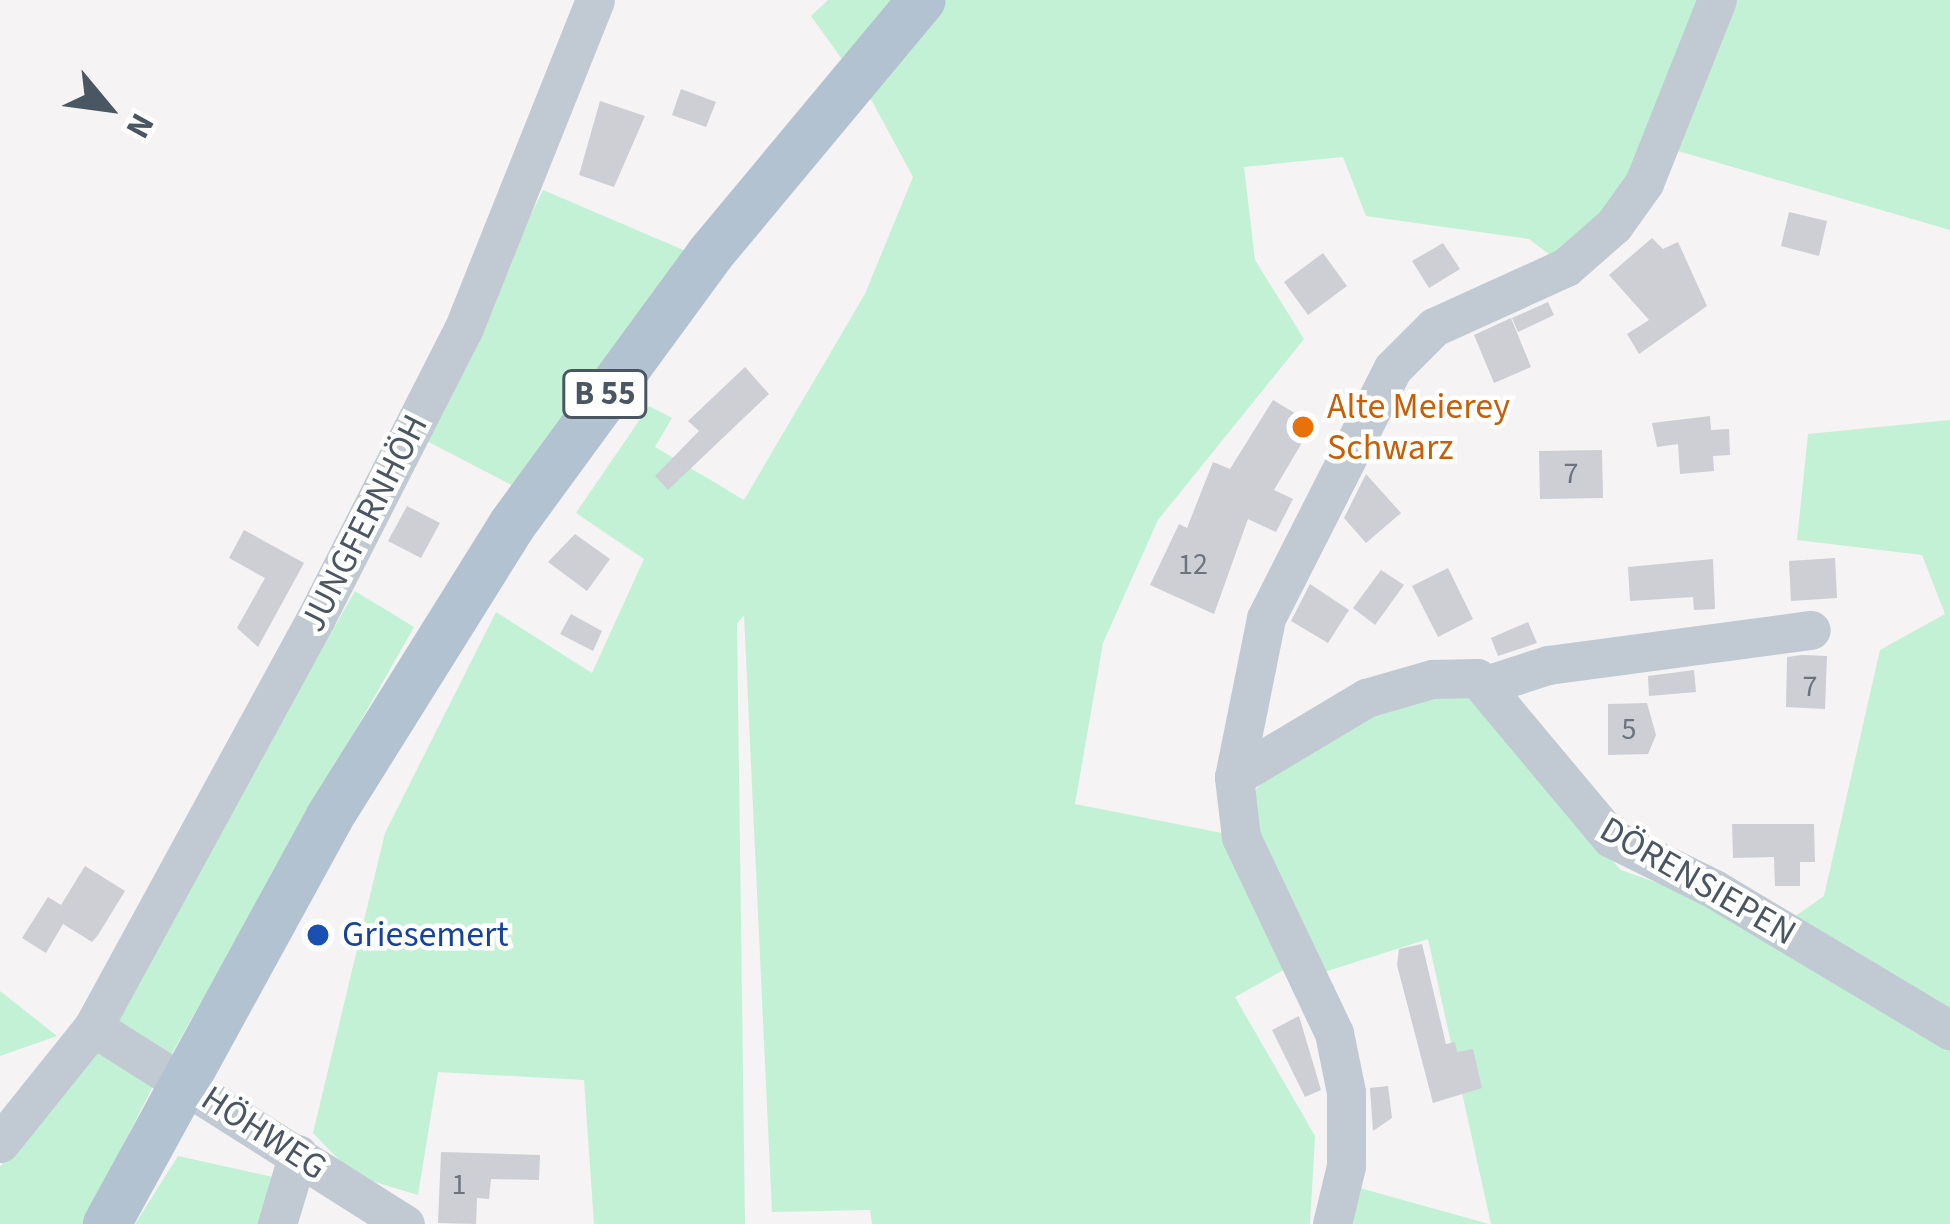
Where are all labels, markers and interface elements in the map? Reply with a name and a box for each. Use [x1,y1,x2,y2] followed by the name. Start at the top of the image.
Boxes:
[48,48,168,168] north arrow
[114,105,166,147] text: N
[560,367,650,421] road number: B 55
[1327,384,1510,469] place label: Alte Meierey Schwarz
[291,407,437,639] street label: JUNGFERNHÖH
[1290,414,1316,440] marker: Alte Meierey Schwarz
[1564,456,1578,492] house number: 7
[1178,547,1208,583] house number: 12
[1803,669,1817,705] house number: 7
[1622,712,1636,748] house number: 5
[1592,808,1804,954] street label: DÖRENSIEPEN
[342,913,509,957] place label: Griesemert
[305,922,331,948] marker: Griesemert
[193,1077,335,1189] street label: HÖHWEG
[452,1167,466,1203] house number: 1

